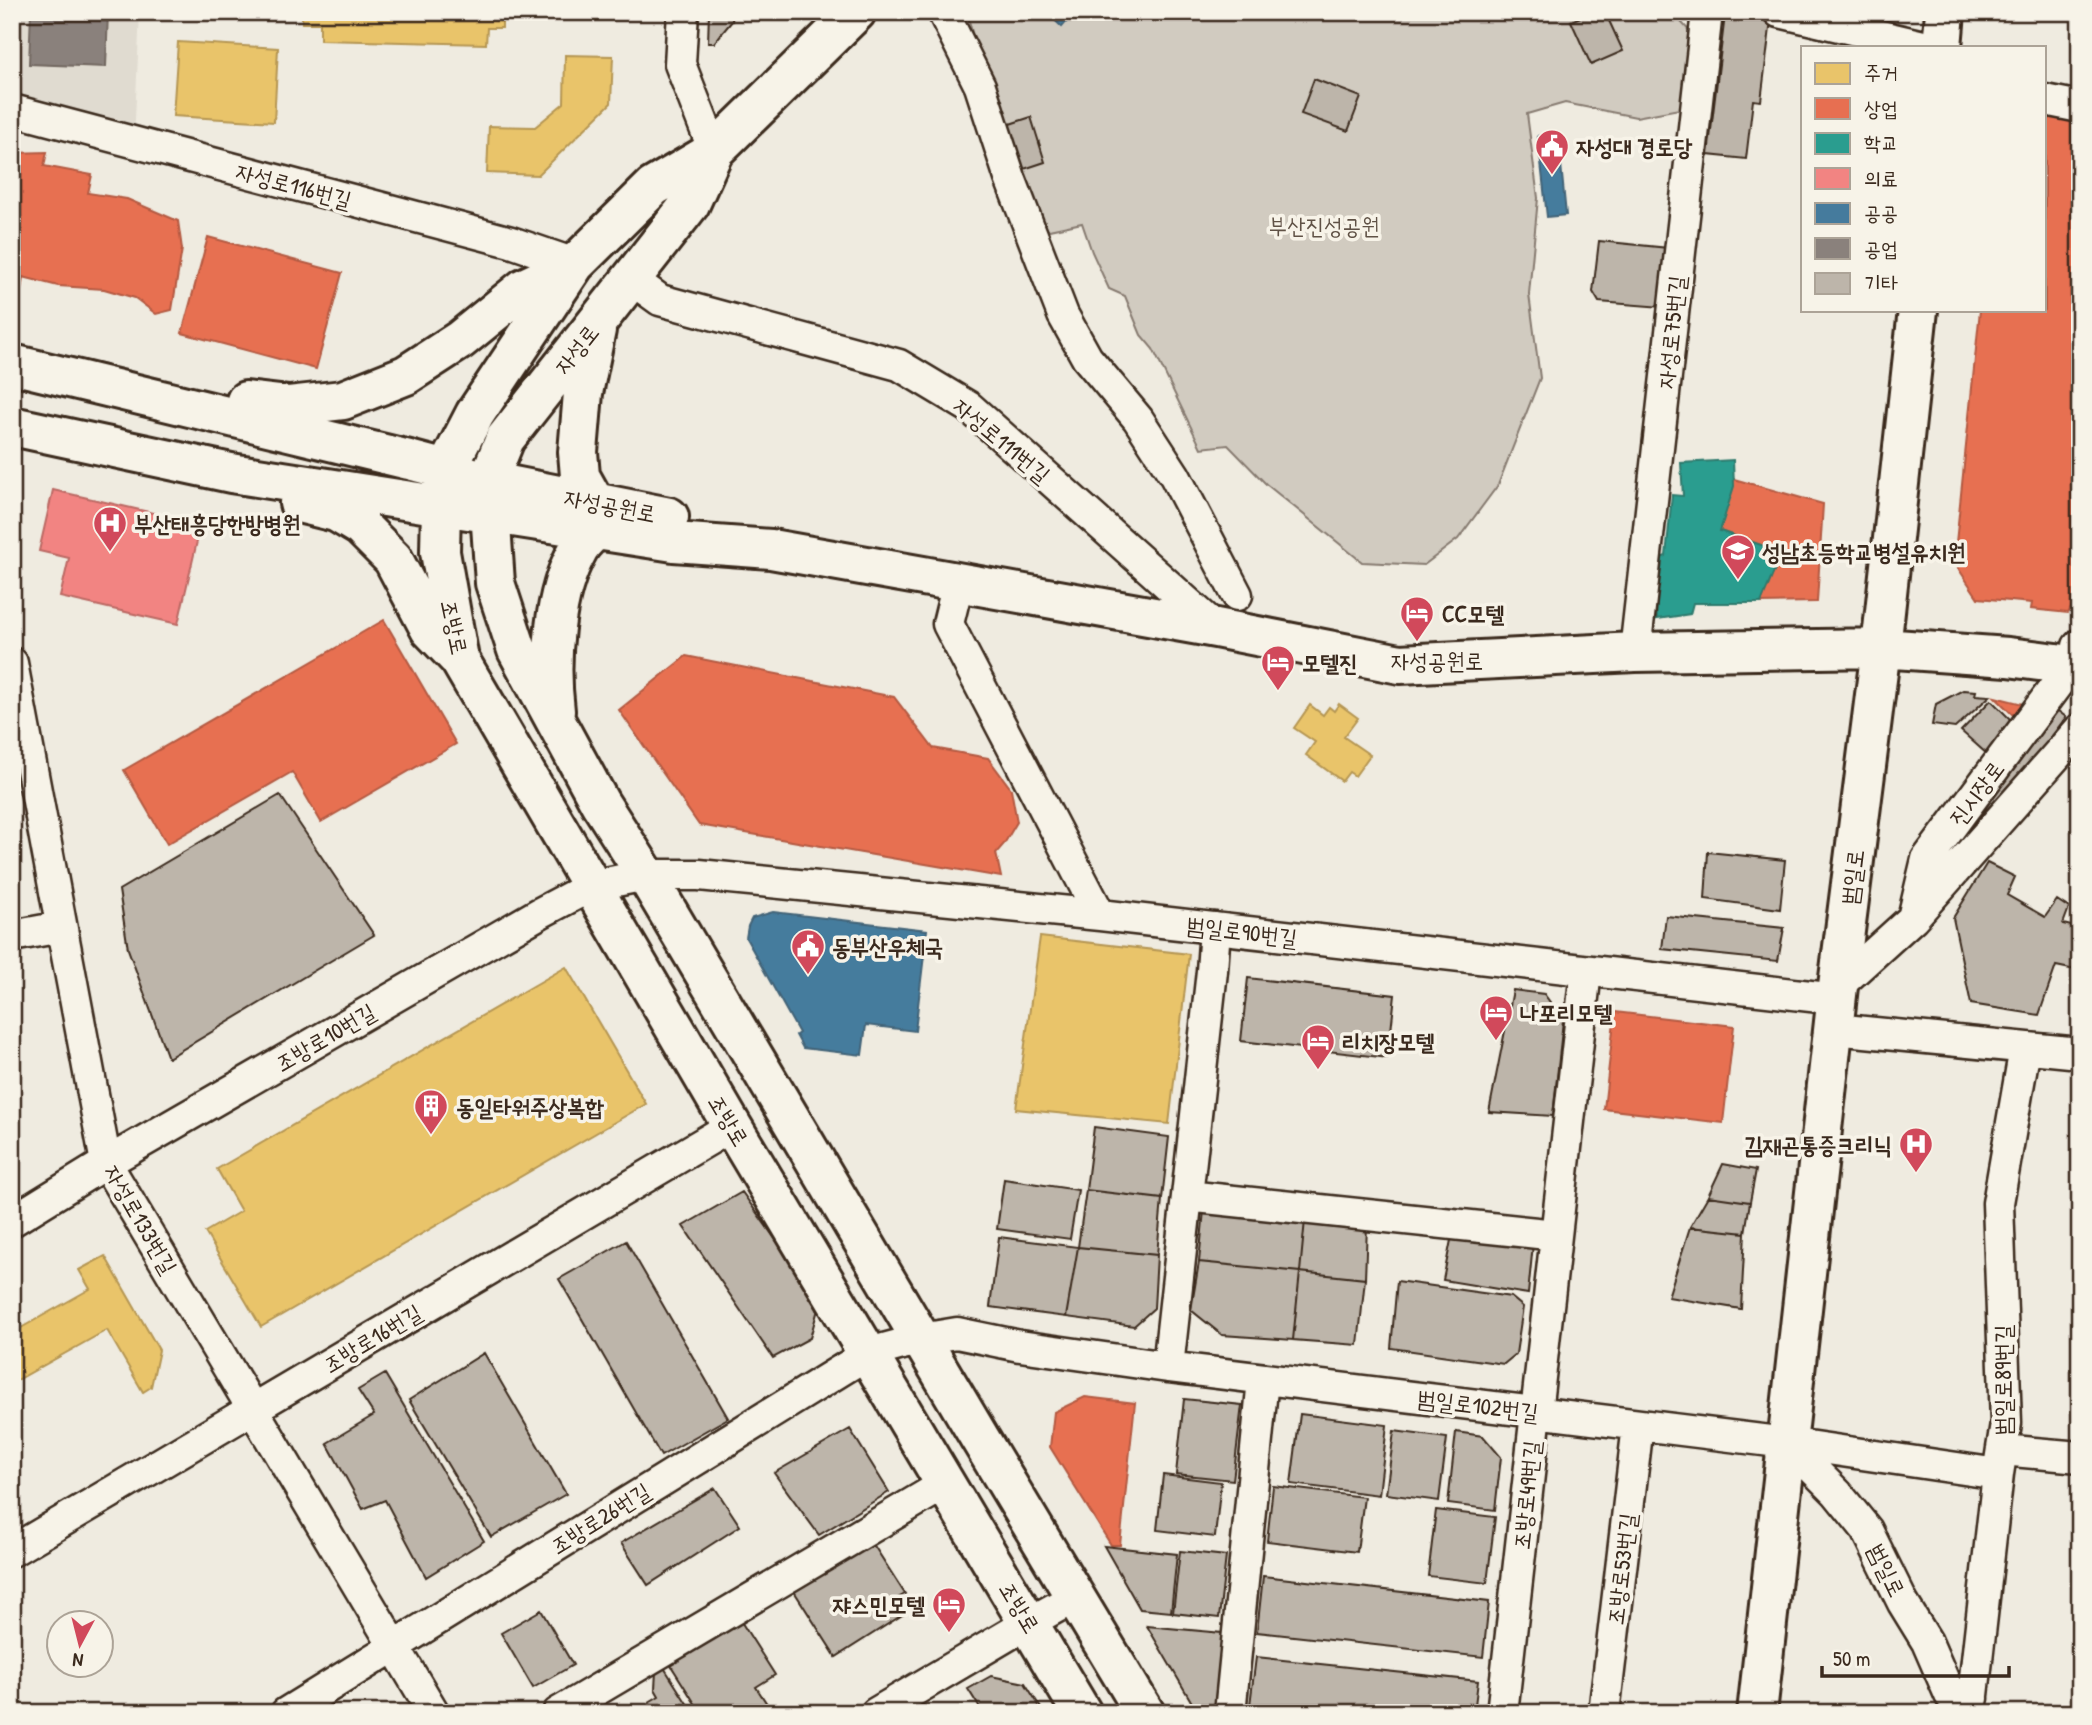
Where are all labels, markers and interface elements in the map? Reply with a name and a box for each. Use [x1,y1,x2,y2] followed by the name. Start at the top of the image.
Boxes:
[1801,46,2046,312] legend
[1864,58,1898,87] text: 주거
[1864,94,1898,123] text: 상업
[1533,127,1571,176] public building icon: 자성대 경로당
[1864,128,1898,157] text: 학교
[1576,131,1693,162] place label: 자성대 경로당
[233,155,355,215] street label: 자성로116번길
[1864,164,1898,193] text: 의료
[1864,198,1898,227] text: 공공
[1268,210,1380,241] park label: 부산진성공원
[1864,234,1898,263] text: 공업
[1864,268,1898,297] text: 기타
[1650,274,1692,390] street label: 자성로75번길
[547,318,605,380] street label: 자성로
[947,390,1057,490] street label: 자성로111번길
[562,481,658,529] street label: 자성공원로
[91,504,129,553] hospital icon: 부산태흥당한방병원
[134,508,301,539] place label: 부산태흥당한방병원
[1719,532,1757,581] school or university icon: 성남초등학교병설유치원
[1762,536,1966,567] place label: 성남초등학교병설유치원
[1398,594,1436,643] hotel icon: CC모텔
[434,597,476,657] street label: 조방로
[1442,598,1505,629] place label: CC모텔
[1259,643,1297,692] hotel icon: 모텔진
[1391,645,1483,676] street label: 자성공원로
[1302,647,1358,678] place label: 모텔진
[1941,754,2011,832] street label: 진시장로
[1833,848,1871,906] street label: 범일로
[1185,909,1299,953] street label: 범일로90번길
[789,927,827,976] public building icon: 동부산우체국
[832,931,943,962] place label: 동부산우체국
[1477,993,1515,1042] hotel icon: 나포리모텔
[269,996,381,1078] street label: 조방로10번길
[1520,997,1613,1028] place label: 나포리모텔
[1299,1022,1337,1071] hotel icon: 리치장모텔
[1342,1026,1435,1057] place label: 리치장모텔
[412,1087,450,1136] building icon: 동일타워주상복합
[701,1088,757,1152] street label: 조방로
[456,1091,605,1122] place label: 동일타워주상복합
[1897,1125,1935,1174] hospital icon: 김재곤통증크리닉
[1744,1129,1892,1160] place label: 김재곤통증크리닉
[97,1159,185,1279] street label: 자성로133번길
[317,1296,427,1380] street label: 조방로16번길
[1987,1325,2018,1435] street label: 범일로89번길
[1416,1382,1540,1428] street label: 범일로102번길
[1505,1439,1547,1551] street label: 조방로49번길
[544,1475,656,1561] street label: 조방로26번길
[1599,1511,1643,1627] street label: 조방로53번길
[1861,1538,1913,1602] street label: 범일로
[992,1575,1048,1639] street label: 조방로
[930,1585,968,1634] hotel icon: 쟈스민모텔
[832,1589,925,1620] place label: 쟈스민모텔
[46,1610,116,1680] north arrow
[1822,1634,2010,1678] scale bar
[1833,1644,1870,1673] text: 50 m
[71,1647,85,1674] text: N

